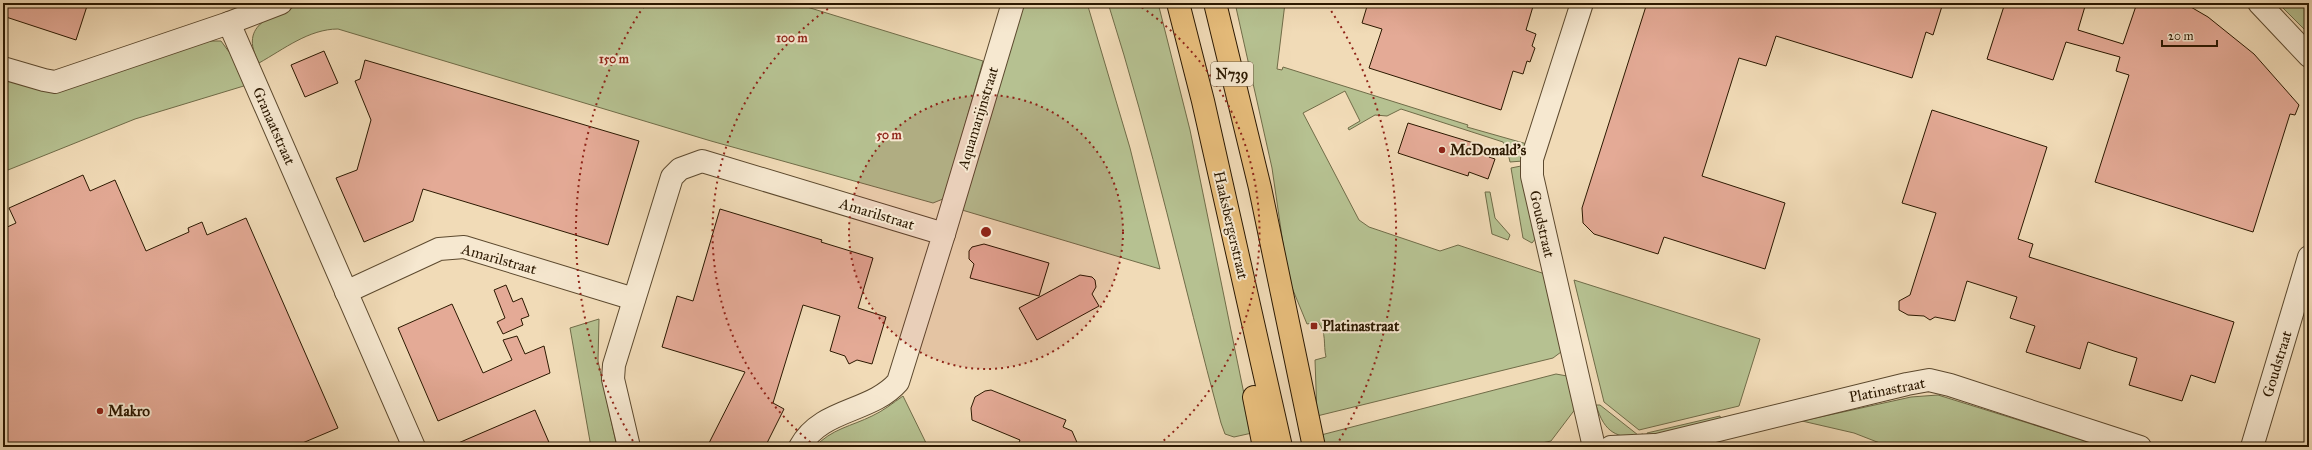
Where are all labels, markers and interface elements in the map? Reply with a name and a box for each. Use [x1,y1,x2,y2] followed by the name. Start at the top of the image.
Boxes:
[2162,22,2217,48] scale bar
[2168,29,2194,43] text: 20 m
[776,31,809,45] text: 100 m
[599,52,630,66] text: 150 m
[1211,62,1253,86] road number: N739
[954,64,1003,173] street label: Aquamarijnstraat
[249,84,299,168] street label: Granaatstraat
[876,128,903,142] text: 50 m
[1450,141,1527,159] place label: McDonald's
[1437,145,1447,155] marker: McDonald's
[1210,169,1252,282] street label: Haaksbergerstraat
[1526,189,1559,260] street label: Goudstraat
[836,194,917,234] street label: Amarilstraat
[979,225,993,239] centre of rings
[458,239,539,278] street label: Amarilstraat
[1322,317,1400,335] place label: Platinastraat
[1309,321,1319,331] marker: Platinastraat
[2258,328,2296,399] street label: Goudstraat
[1847,374,1927,406] street label: Platinastraat
[108,402,150,420] place label: Makro
[95,406,105,416] marker: Makro

